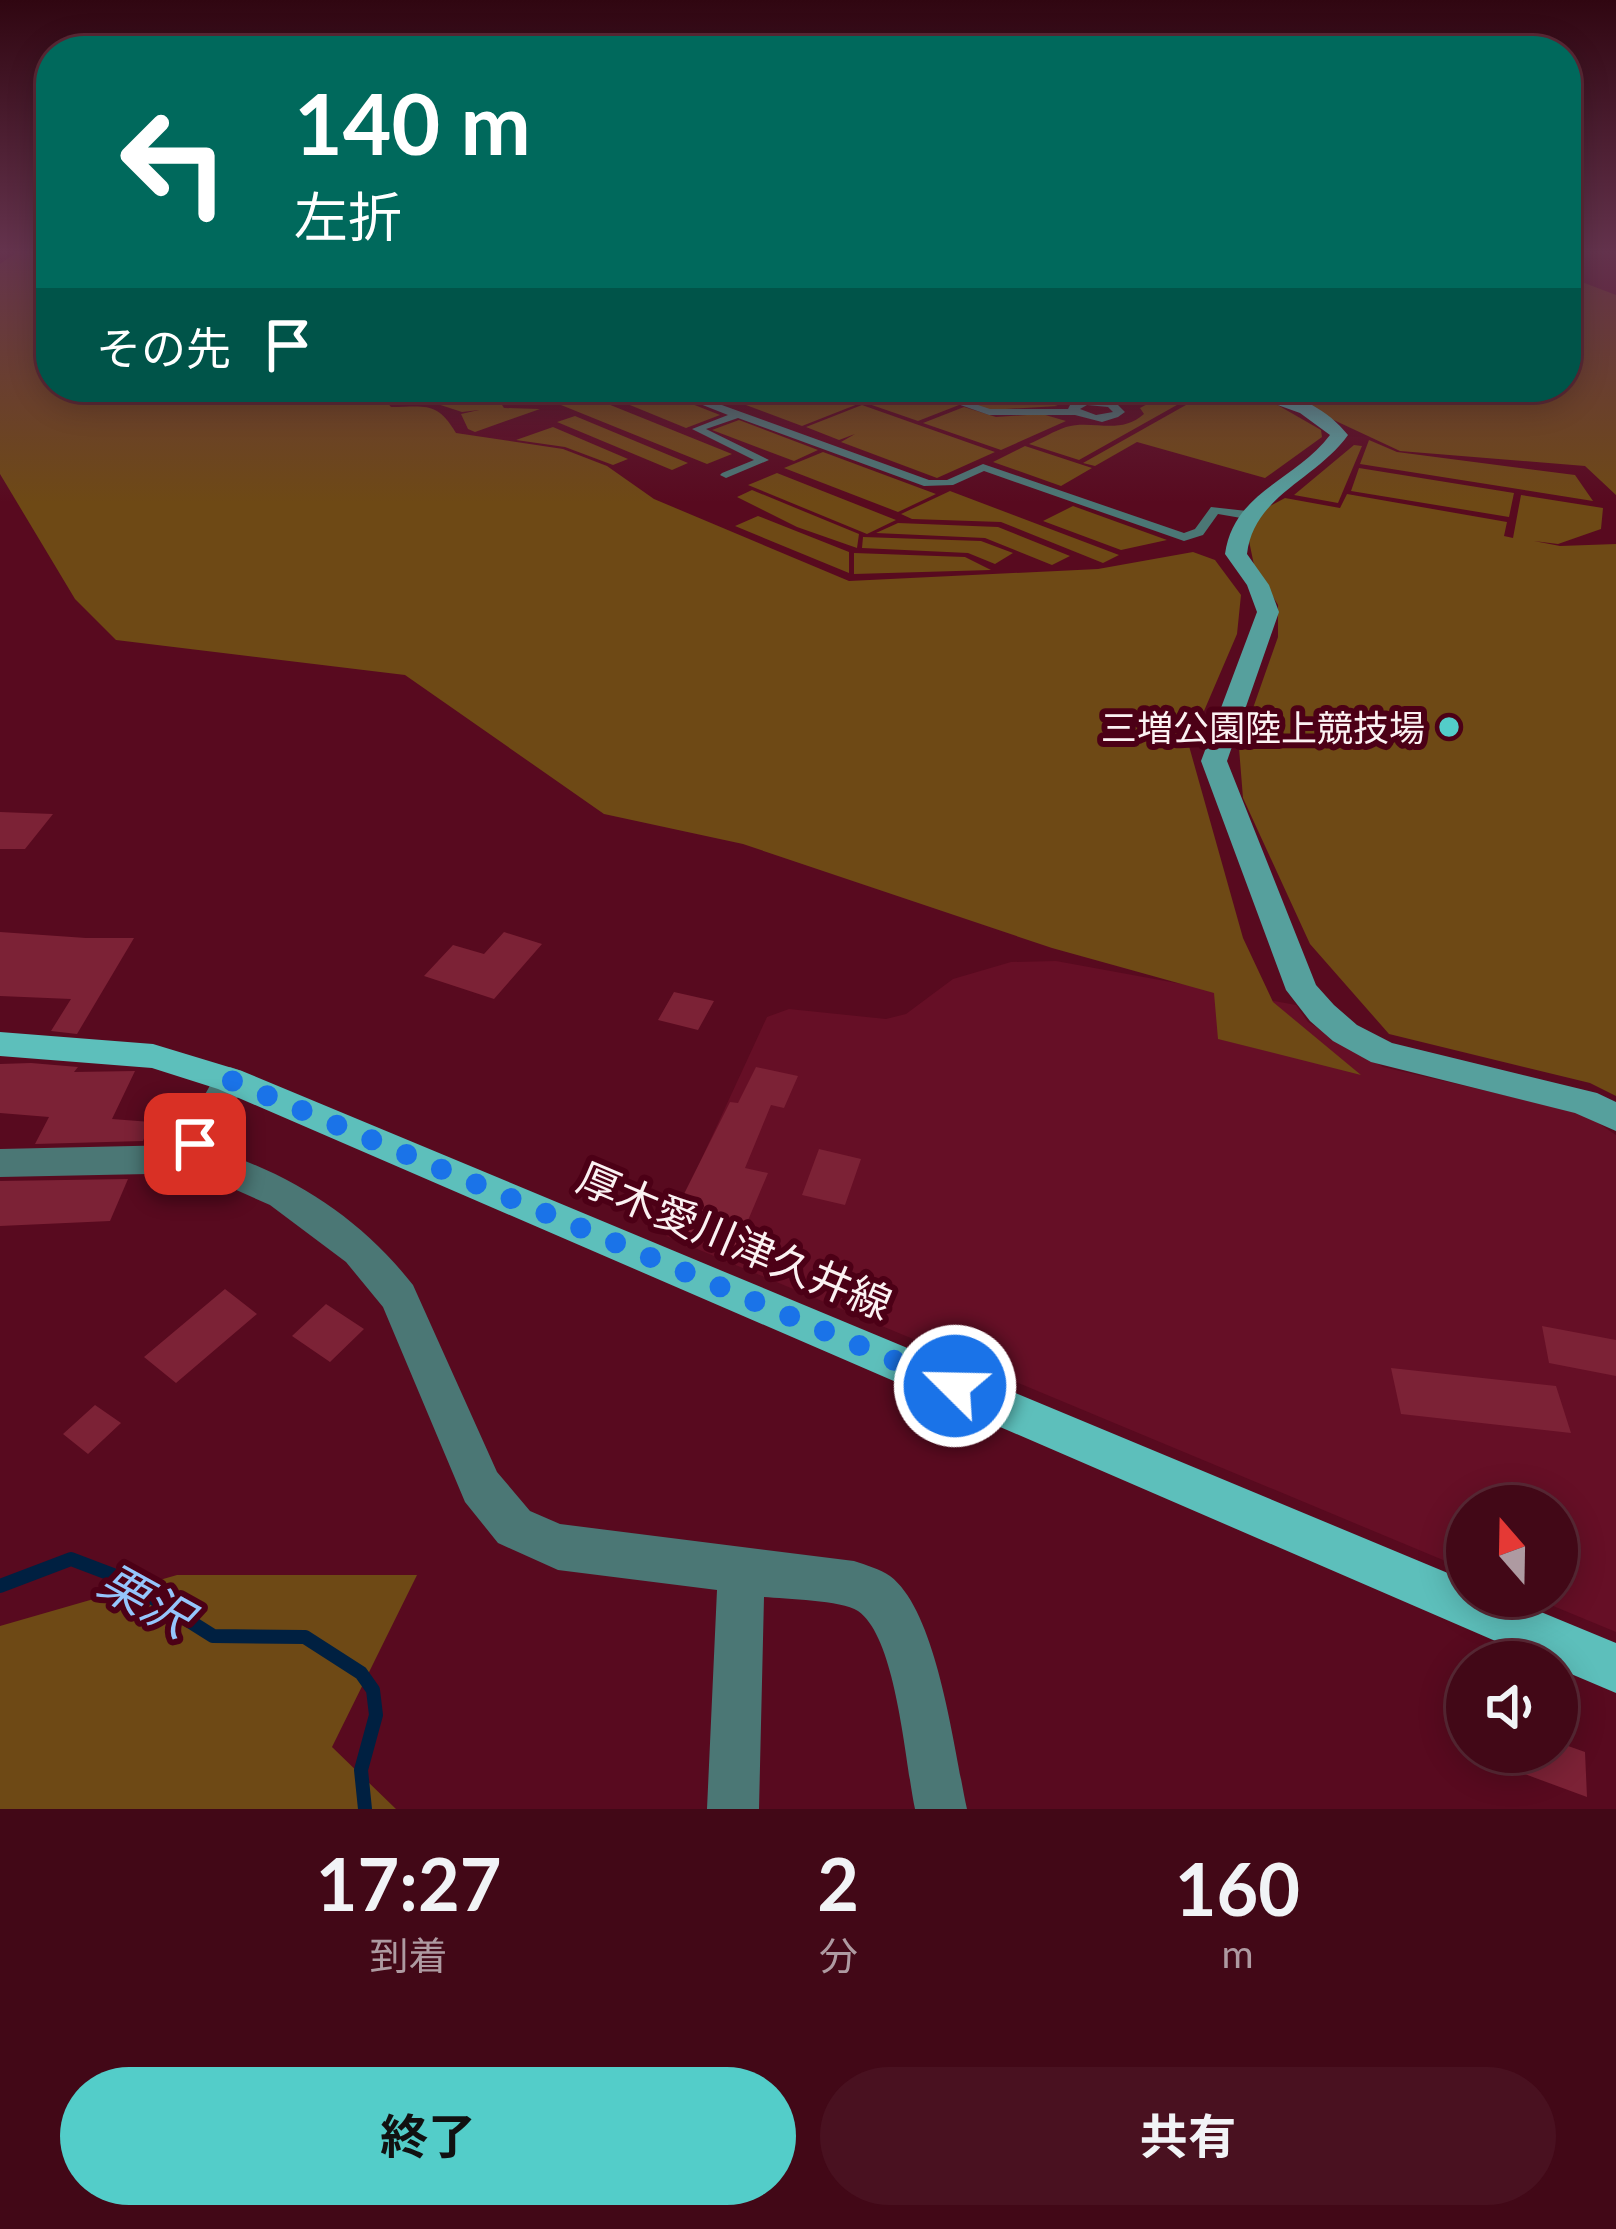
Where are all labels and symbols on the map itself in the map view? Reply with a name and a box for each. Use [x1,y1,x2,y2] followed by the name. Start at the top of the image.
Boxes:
[1101,705,1425,749] place label: 三増公園陸上競技場
[1436,714,1462,740] marker: 三増公園陸上競技場
[144,1093,246,1195] pin
[571,1151,899,1329] street label: 厚木愛川津久井線
[892,1323,1018,1449] position arrow
[1446,1485,1578,1617] north arrow
[90,1551,207,1650] water label: 栗沢

